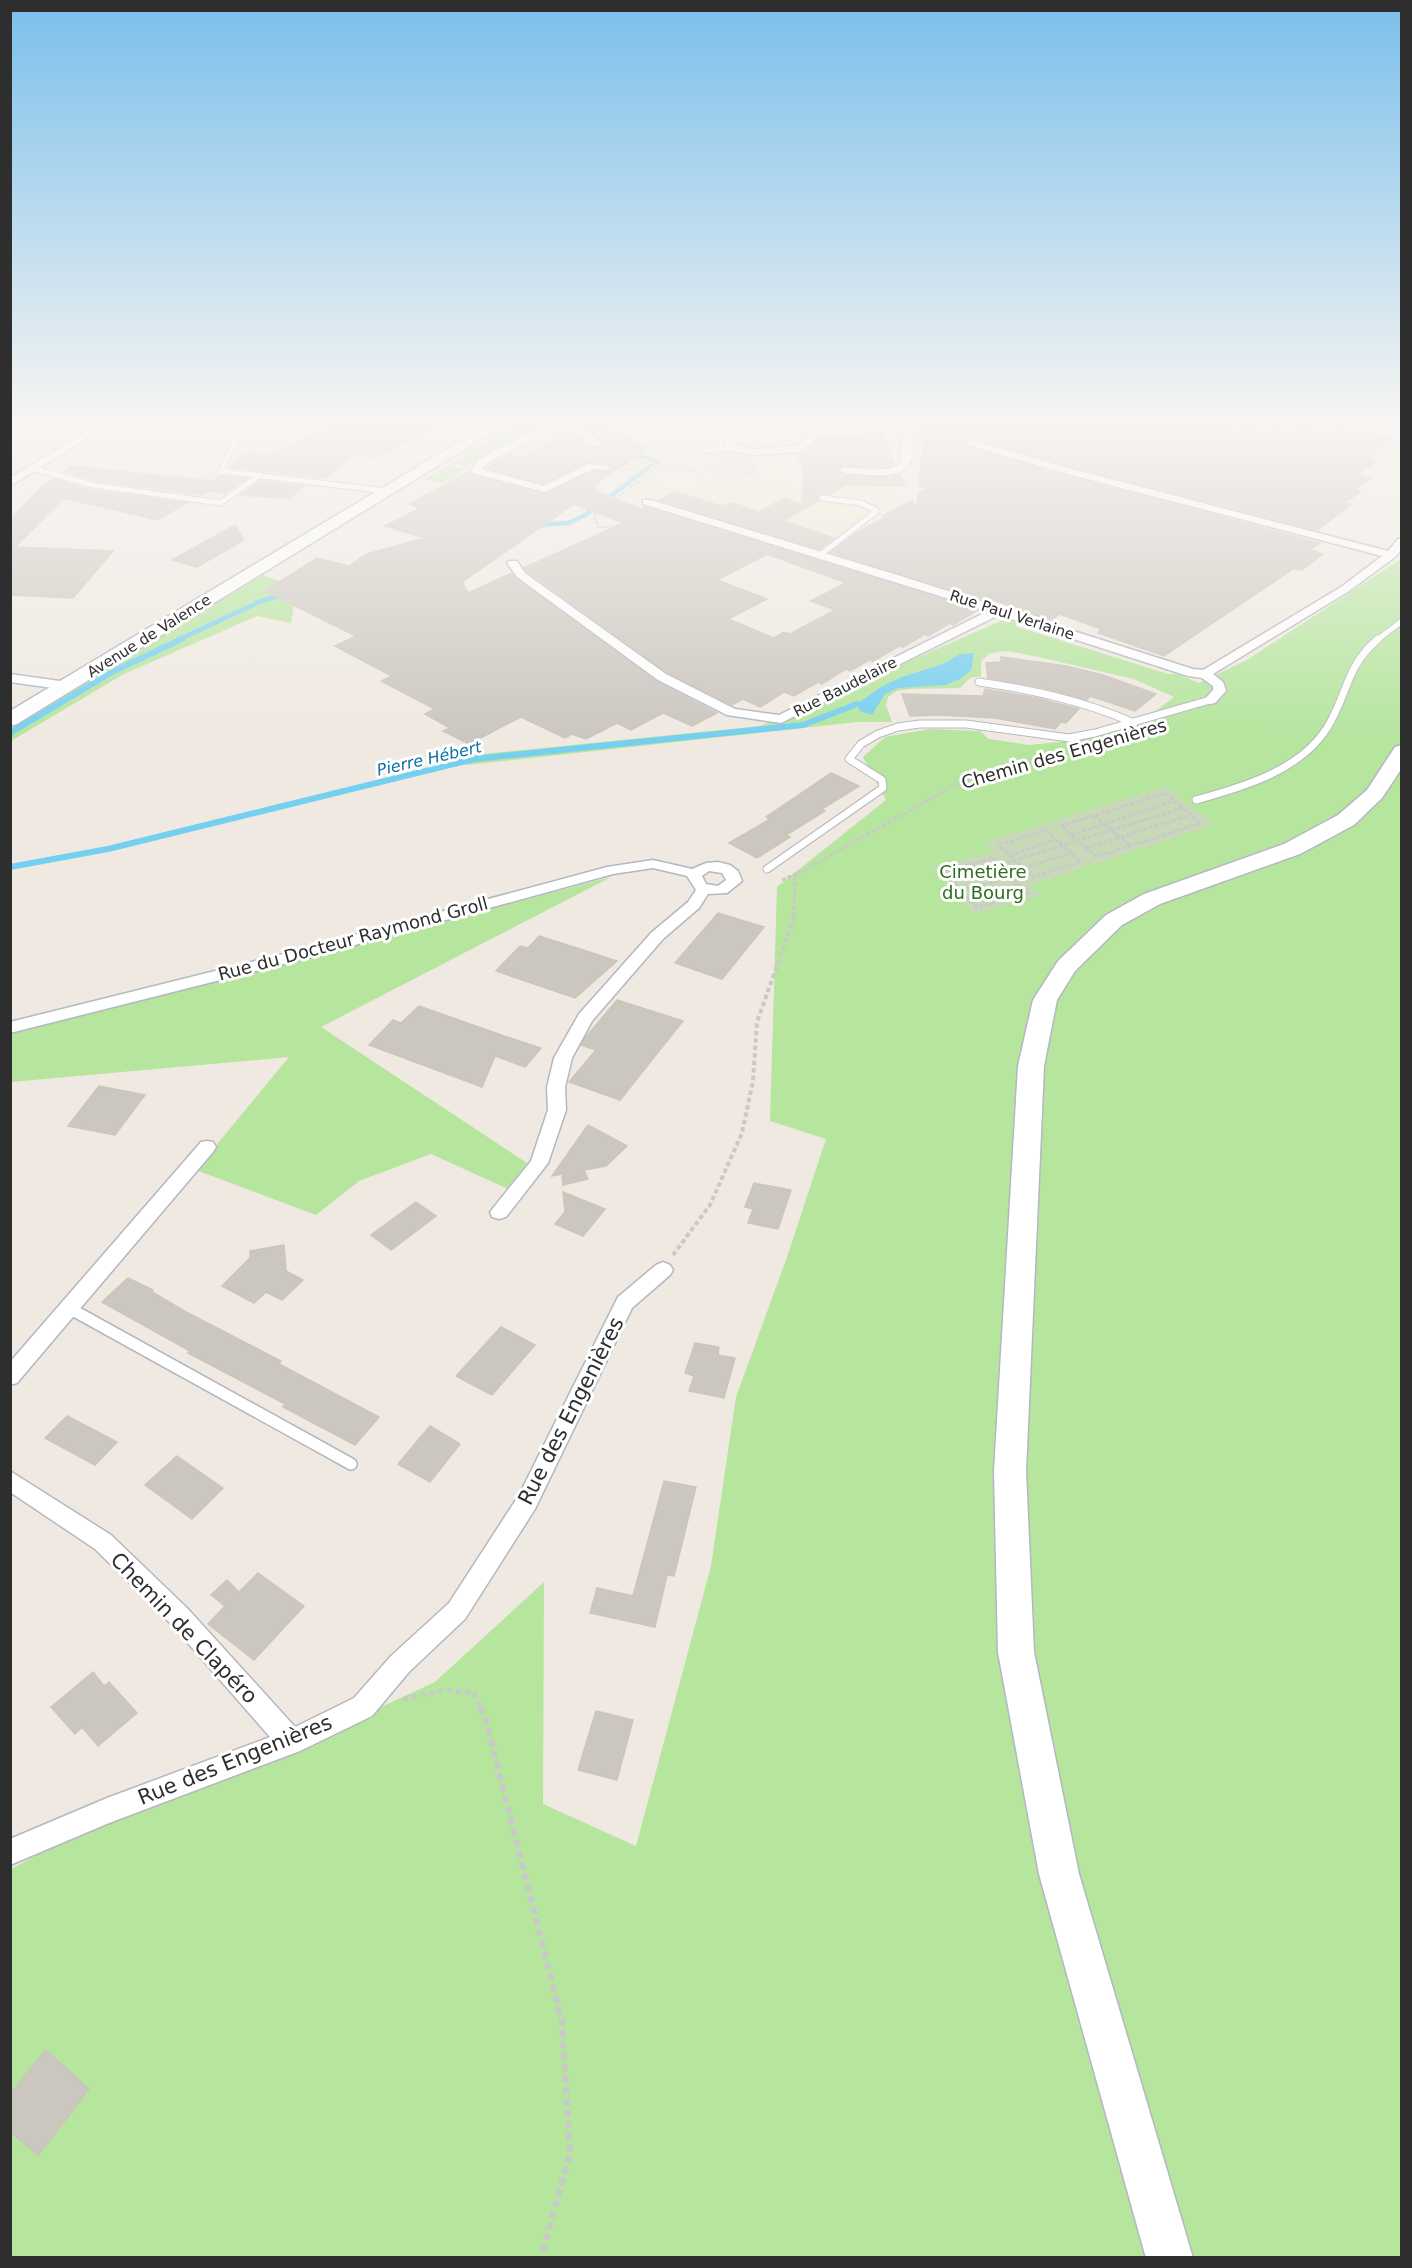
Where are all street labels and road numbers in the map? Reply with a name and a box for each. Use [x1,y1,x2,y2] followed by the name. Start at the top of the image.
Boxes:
[947,586,1077,644] street label: Rue Paul Verlaine
[84,591,214,681] street label: Avenue de Valence
[790,653,900,721] street label: Rue Baudelaire
[959,714,1169,793] street label: Chemin des Engenières
[216,892,490,985] street label: Rue du Docteur Raymond Groll
[513,1313,629,1509] street label: Rue des Engenières
[106,1547,262,1709] street label: Chemin de Clapéro
[134,1710,336,1810] street label: Rue des Engenières

